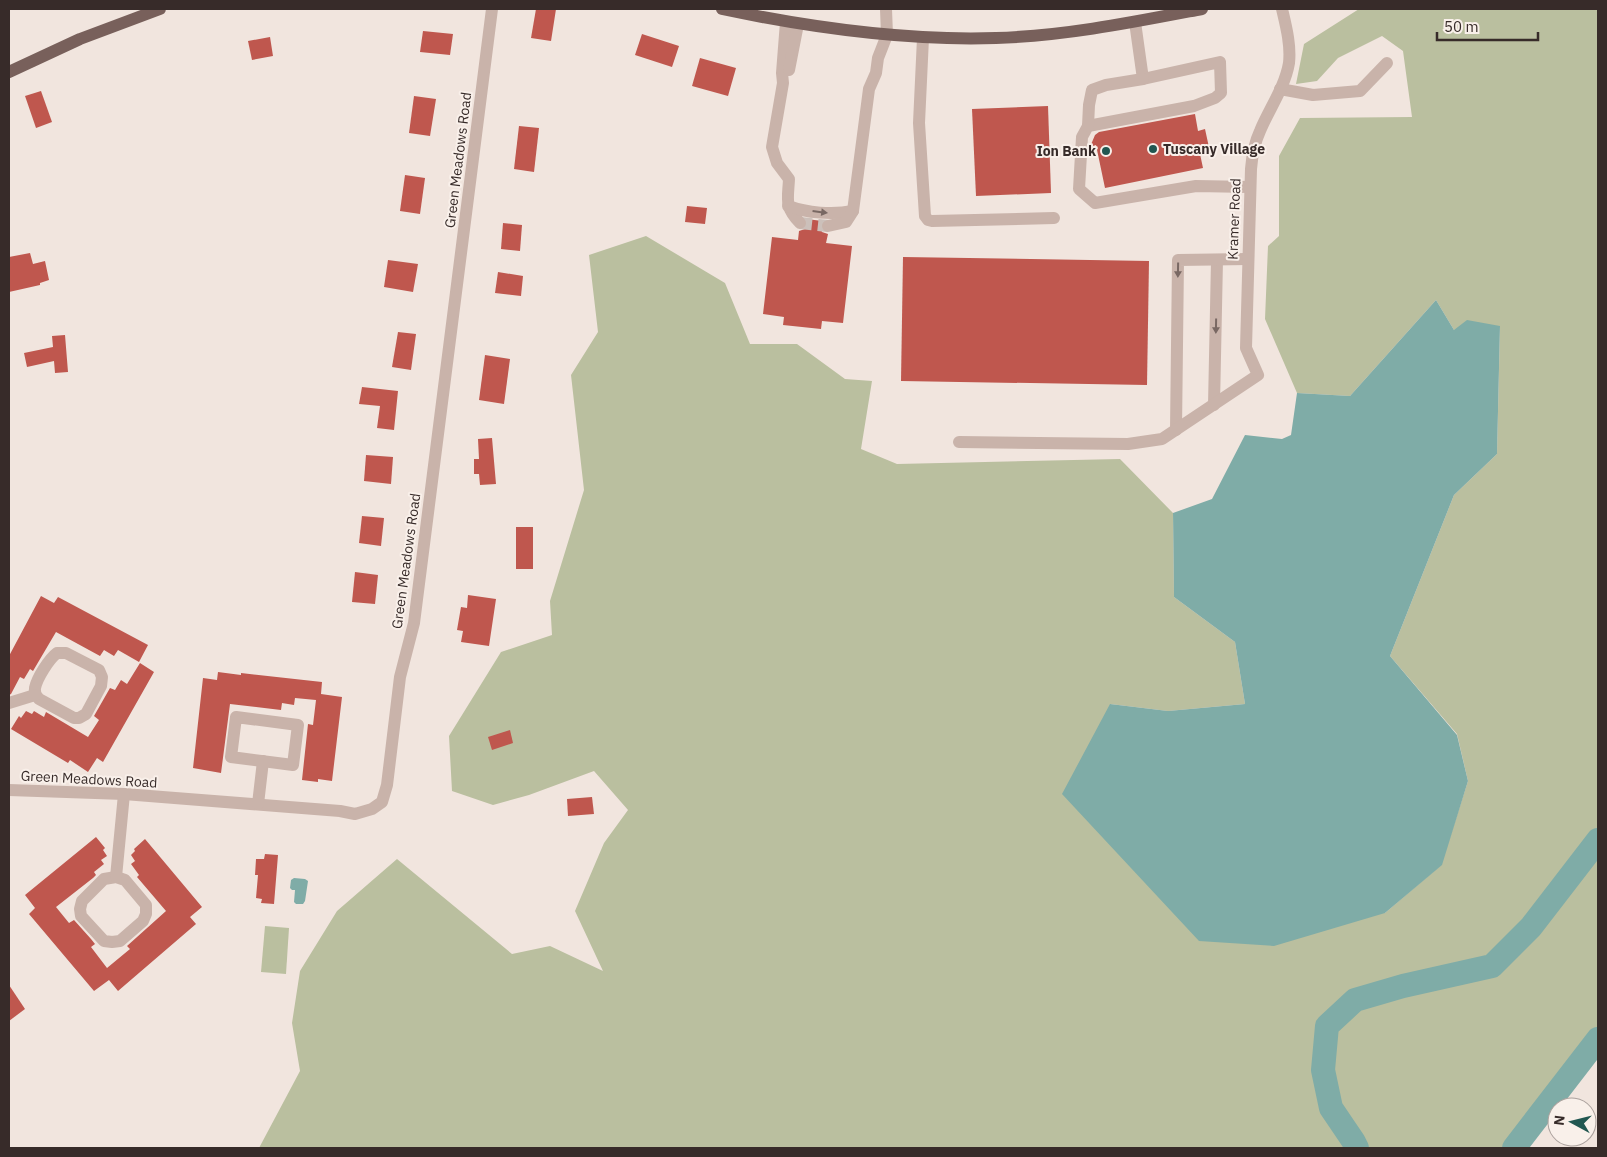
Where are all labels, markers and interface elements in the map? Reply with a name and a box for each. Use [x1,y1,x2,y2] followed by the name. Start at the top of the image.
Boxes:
[1437,10,1538,42] scale bar
[1444,17,1479,36] text: 50 m
[441,91,475,229] street label: Green Meadows Road
[1163,140,1265,158] place label: Tuscany Village
[1037,142,1097,160] place label: Ion Bank
[1147,143,1159,155] marker: Tuscany Village
[1100,145,1112,157] marker: Ion Bank
[1224,178,1244,260] street label: Kramer Road
[813,208,829,216] one-way arrow
[1174,262,1182,278] one-way arrow
[1211,318,1219,334] one-way arrow
[388,492,424,630] street label: Green Meadows Road
[20,766,158,792] street label: Green Meadows Road
[1547,1097,1597,1147] north arrow
[1550,1114,1569,1127] text: N

